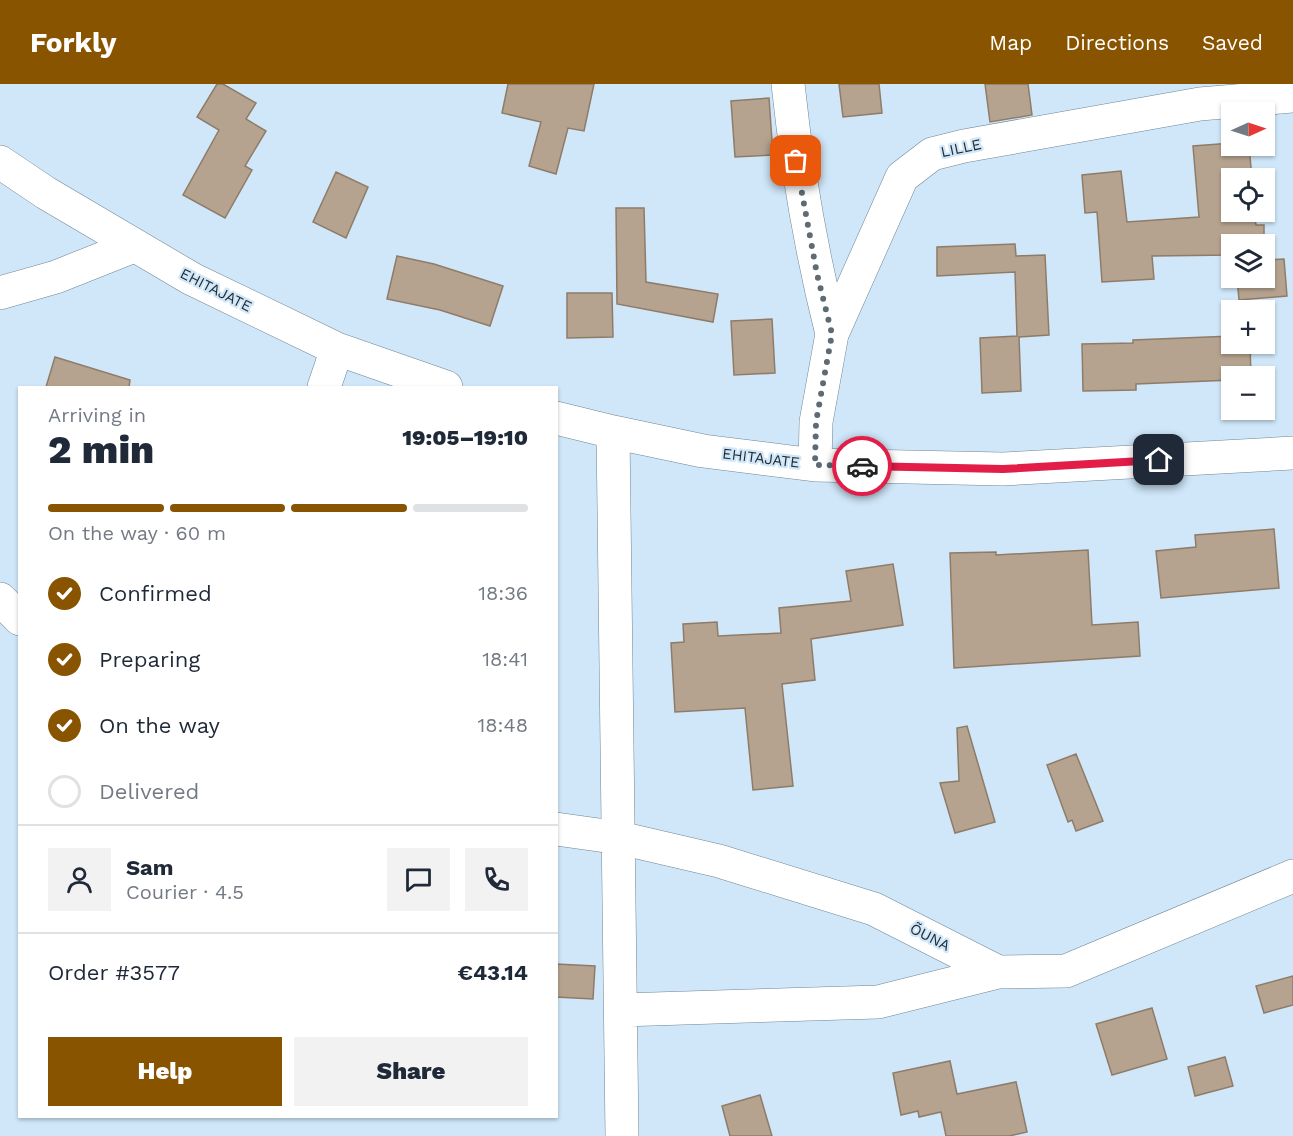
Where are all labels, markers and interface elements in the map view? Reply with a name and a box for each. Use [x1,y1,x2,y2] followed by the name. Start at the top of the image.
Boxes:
[30,26,116,59] text: Forkly
[989,30,1032,55] text: Map
[1065,30,1169,55] text: Directions
[1202,30,1263,55] text: Saved
[1221,102,1275,156] north arrow
[1221,102,1275,420] map controls
[770,135,821,186] pin
[939,135,983,161] street label: LILLE
[779,144,812,177] icon: bag
[1221,168,1275,222] button: locate
[1221,234,1275,288] button: layers
[177,264,255,316] street label: EHITAJATE
[1221,300,1275,354] button: +
[1221,366,1275,420] button: −
[48,403,146,427] text: Arriving in
[402,425,528,450] text: 19:05–19:10
[48,427,154,472] text: 2 min
[1133,434,1184,485] pin
[832,436,892,496] courier
[1142,443,1175,476] icon: home
[721,444,801,472] street label: EHITAJATE
[846,450,879,483] icon: car
[48,521,226,545] text: On the way · 60 m
[48,577,81,610] icon: check
[99,581,212,606] text: Confirmed
[478,581,528,605] text: 18:36
[48,643,81,676] icon: check
[99,647,200,672] text: Preparing
[482,647,528,671] text: 18:41
[48,709,81,742] icon: check
[99,713,220,738] text: On the way
[477,713,528,737] text: 18:48
[99,779,199,804] text: Delivered
[48,848,111,911] button: person
[387,848,450,911] button: chat
[465,848,528,911] button: phone
[126,855,174,880] text: Sam
[126,880,244,904] text: Courier · 4.5
[907,919,953,955] street label: ÕUNA
[48,960,180,985] text: Order #3577
[457,960,528,985] text: €43.14
[48,1037,282,1106] button: Help
[294,1037,528,1106] button: Share

